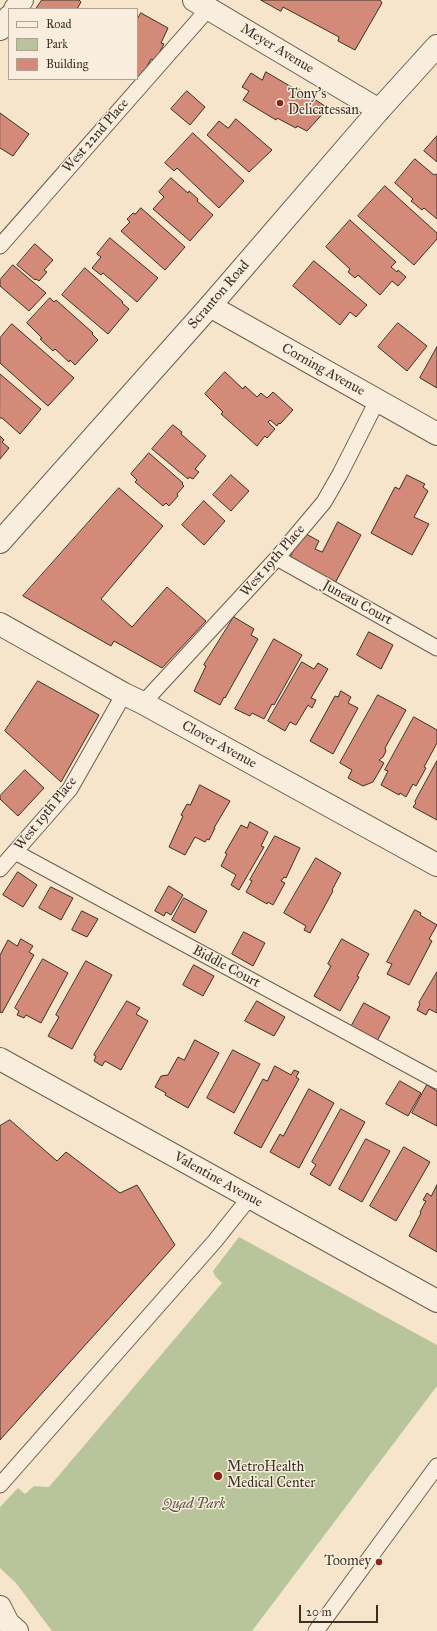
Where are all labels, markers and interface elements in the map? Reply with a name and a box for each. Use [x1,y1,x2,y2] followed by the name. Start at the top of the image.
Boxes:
[8,8,138,80] legend
[46,17,72,31] text: Road
[237,21,317,77] street label: Meyer Avenue
[46,37,68,51] text: Park
[46,57,88,71] text: Building
[288,87,359,120] place label: Tony's Delicatessan
[59,96,133,176] street label: West 22nd Place
[275,98,285,108] marker: Tony's Delicatessan
[185,257,253,333] street label: Scranton Road
[278,340,368,400] street label: Corning Avenue
[237,522,309,600] street label: West 19th Place
[319,577,395,629] street label: Juneau Court
[179,718,259,772] street label: Clover Avenue
[11,774,81,854] street label: West 19th Place
[189,942,263,992] street label: Biddle Court
[171,1149,265,1211] street label: Valentine Avenue
[227,1460,315,1492] place label: MetroHealth Medical Center
[212,1470,224,1482] marker: MetroHealth Medical Center
[162,1497,226,1513] park label: Quad Park
[324,1554,371,1570] place label: Toomey
[374,1557,384,1567] marker: Toomey
[301,1597,380,1623] scale bar
[306,1605,332,1619] text: 20 m

